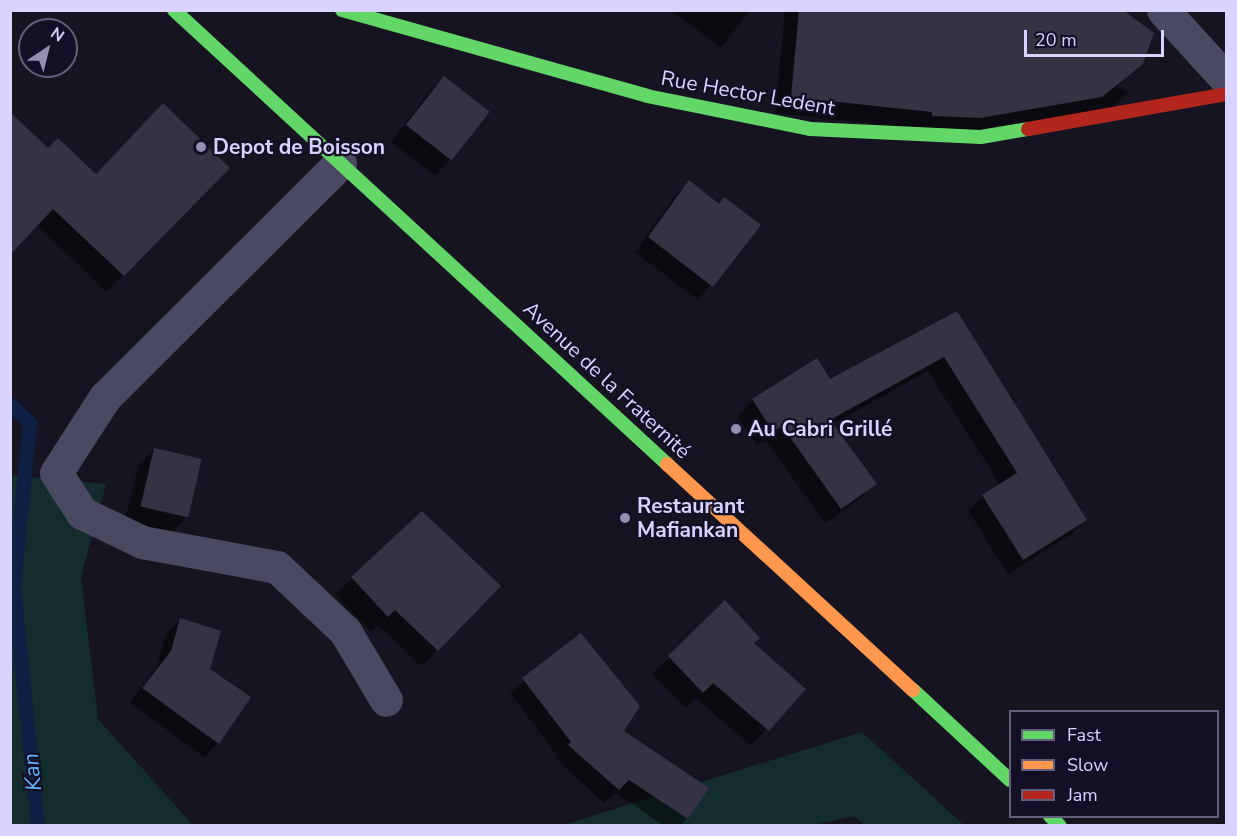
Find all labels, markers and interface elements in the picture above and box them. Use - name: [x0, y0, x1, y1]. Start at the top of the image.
- north arrow: [18, 18, 78, 78]
- scale bar: [1027, 18, 1166, 56]
- text: N: [46, 22, 68, 47]
- text: 20 m: [1035, 28, 1077, 52]
- street label: Rue Hector Ledent: [659, 65, 837, 121]
- place label: Depot de Boisson: [213, 134, 385, 160]
- marker: Depot de Boisson: [194, 140, 208, 154]
- street label: Avenue de la Fraternité: [518, 296, 696, 464]
- place label: Au Cabri Grillé: [748, 416, 892, 442]
- marker: Au Cabri Grillé: [729, 422, 743, 436]
- place label: Restaurant Mafiankan: [637, 493, 744, 543]
- marker: Restaurant Mafiankan: [618, 511, 632, 525]
- legend: [1009, 710, 1219, 818]
- text: Fast: [1067, 723, 1101, 747]
- water label: Kan: [18, 752, 48, 792]
- text: Slow: [1067, 753, 1108, 777]
- text: Jam: [1067, 783, 1098, 807]

